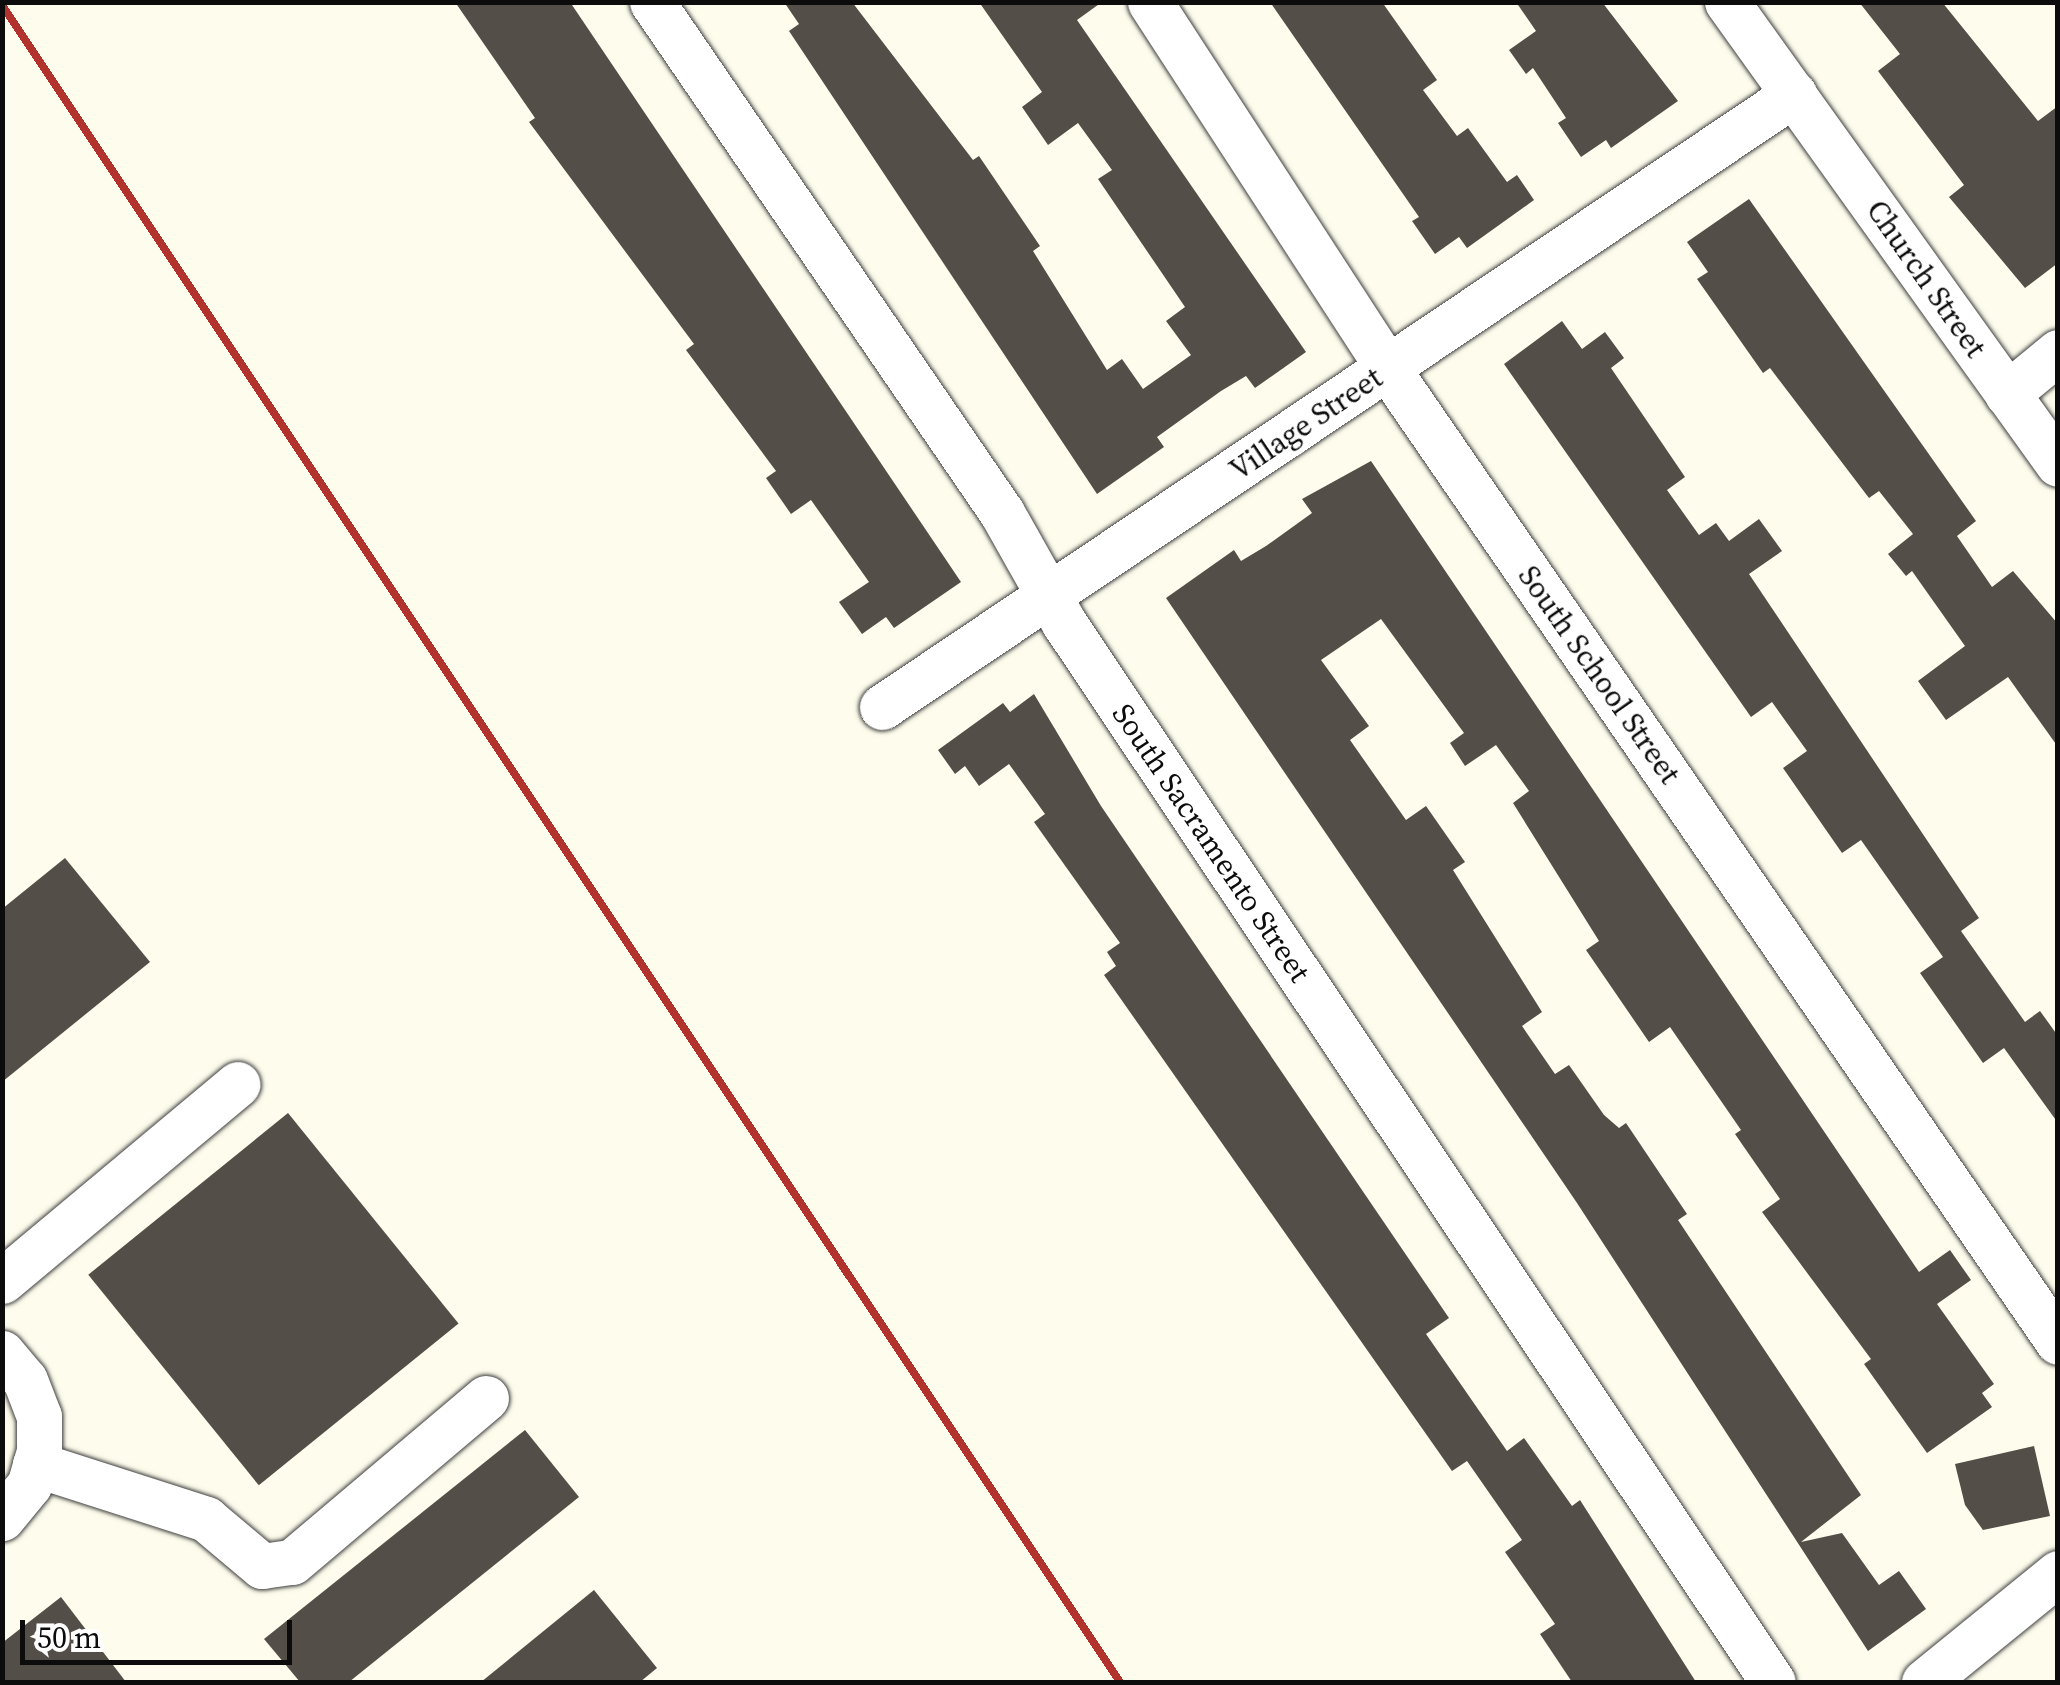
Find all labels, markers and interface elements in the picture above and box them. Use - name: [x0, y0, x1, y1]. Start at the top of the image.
- street label: Church Street: [1859, 193, 1993, 365]
- street label: Village Street: [1223, 360, 1389, 488]
- street label: South School Street: [1510, 559, 1688, 791]
- street label: South Sacramento Street: [1104, 697, 1318, 989]
- scale bar: [25, 1600, 298, 1662]
- text: 50 m: [37, 1617, 101, 1658]

